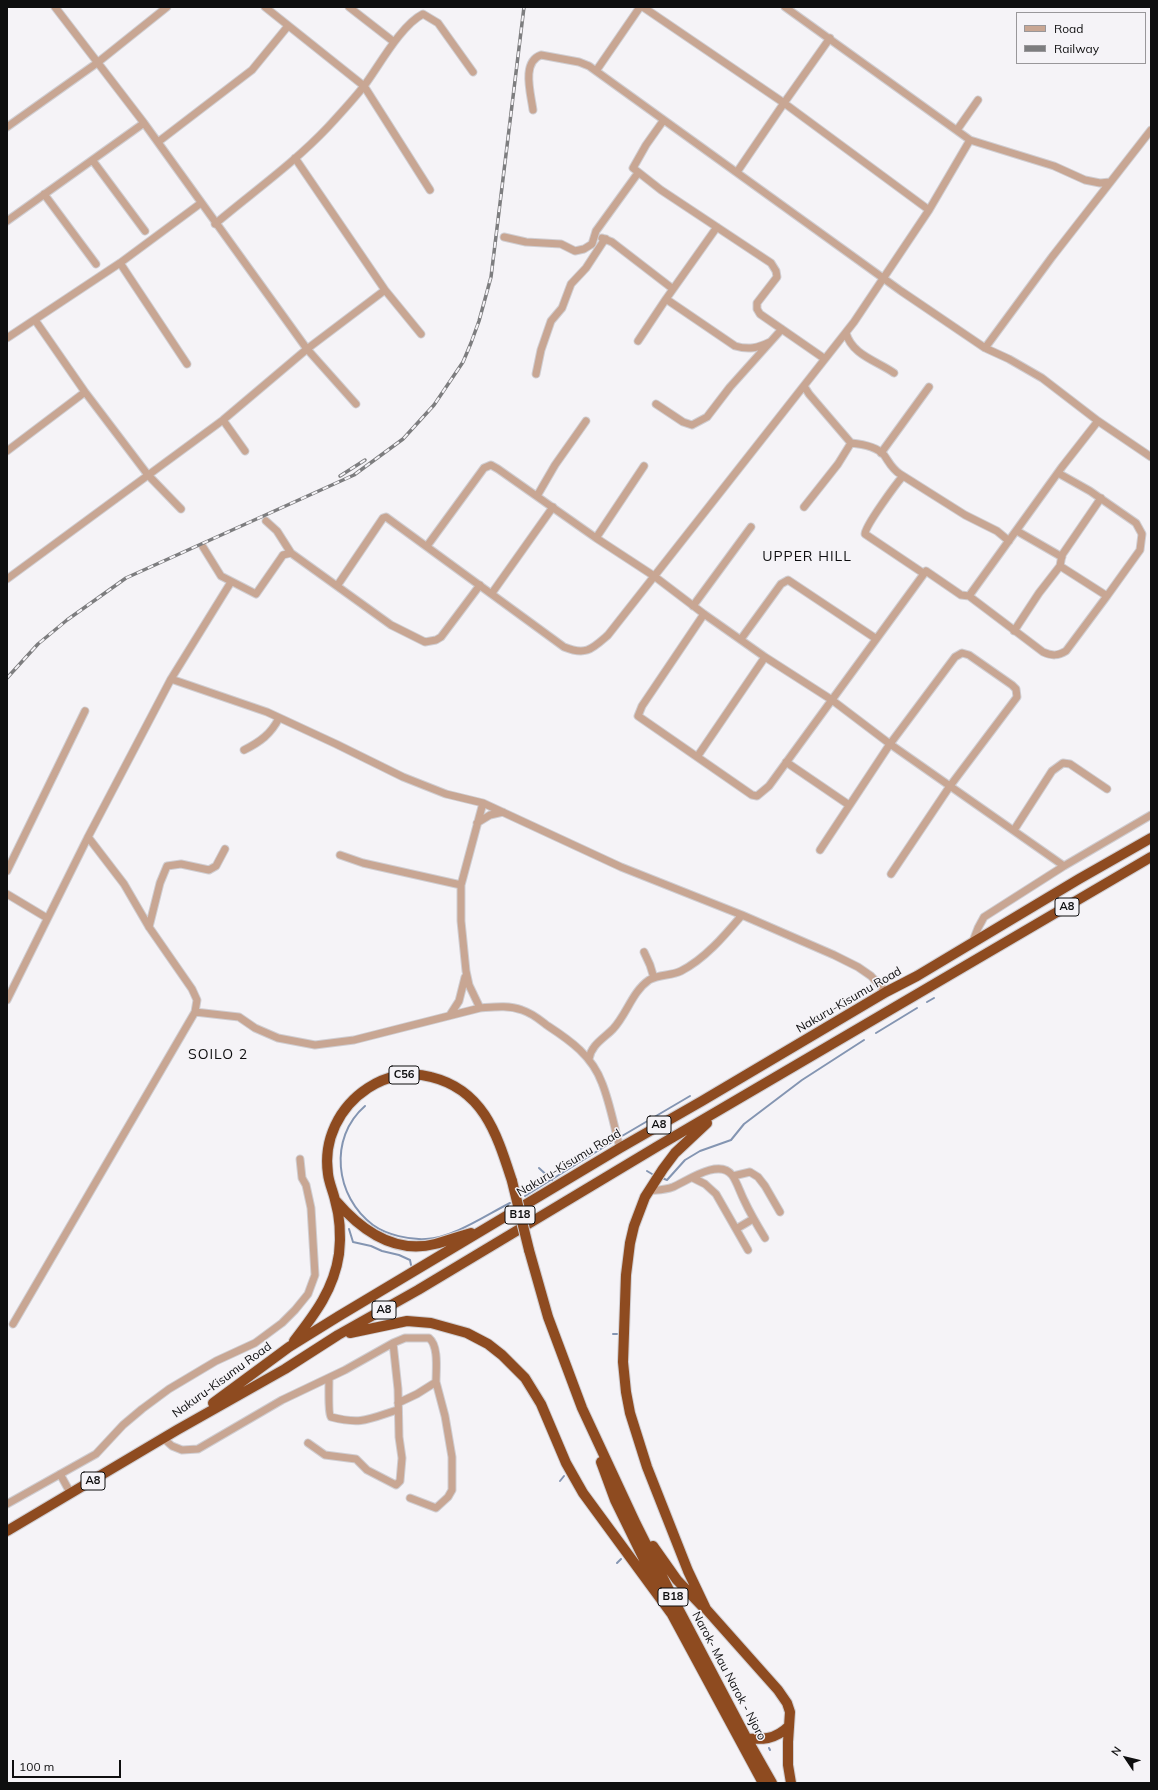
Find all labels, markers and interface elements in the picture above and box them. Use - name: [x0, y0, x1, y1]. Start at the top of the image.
- legend: [1016, 12, 1146, 64]
- text: Road: [1054, 21, 1083, 36]
- text: Railway: [1054, 41, 1099, 56]
- district label: UPPER HILL: [762, 549, 852, 565]
- road number: A8: [1055, 898, 1079, 916]
- street label: Nakuru-Kisumu Road: [794, 964, 904, 1036]
- district label: SOILO 2: [188, 1047, 248, 1063]
- road number: C56: [389, 1066, 419, 1084]
- road number: A8: [647, 1116, 671, 1134]
- street label: Nakuru-Kisumu Road: [514, 1126, 624, 1200]
- road number: B18: [505, 1206, 535, 1224]
- road number: A8: [372, 1301, 396, 1319]
- street label: Nakuru-Kisumu Road: [170, 1339, 274, 1421]
- road number: A8: [81, 1472, 105, 1490]
- road number: B18: [658, 1588, 688, 1606]
- street label: Narok- Mau Narok - Njoro: [689, 1609, 769, 1743]
- north arrow: [1106, 1738, 1146, 1778]
- text: N: [1108, 1744, 1124, 1759]
- scale bar: [14, 1752, 123, 1778]
- text: 100 m: [19, 1759, 54, 1774]

